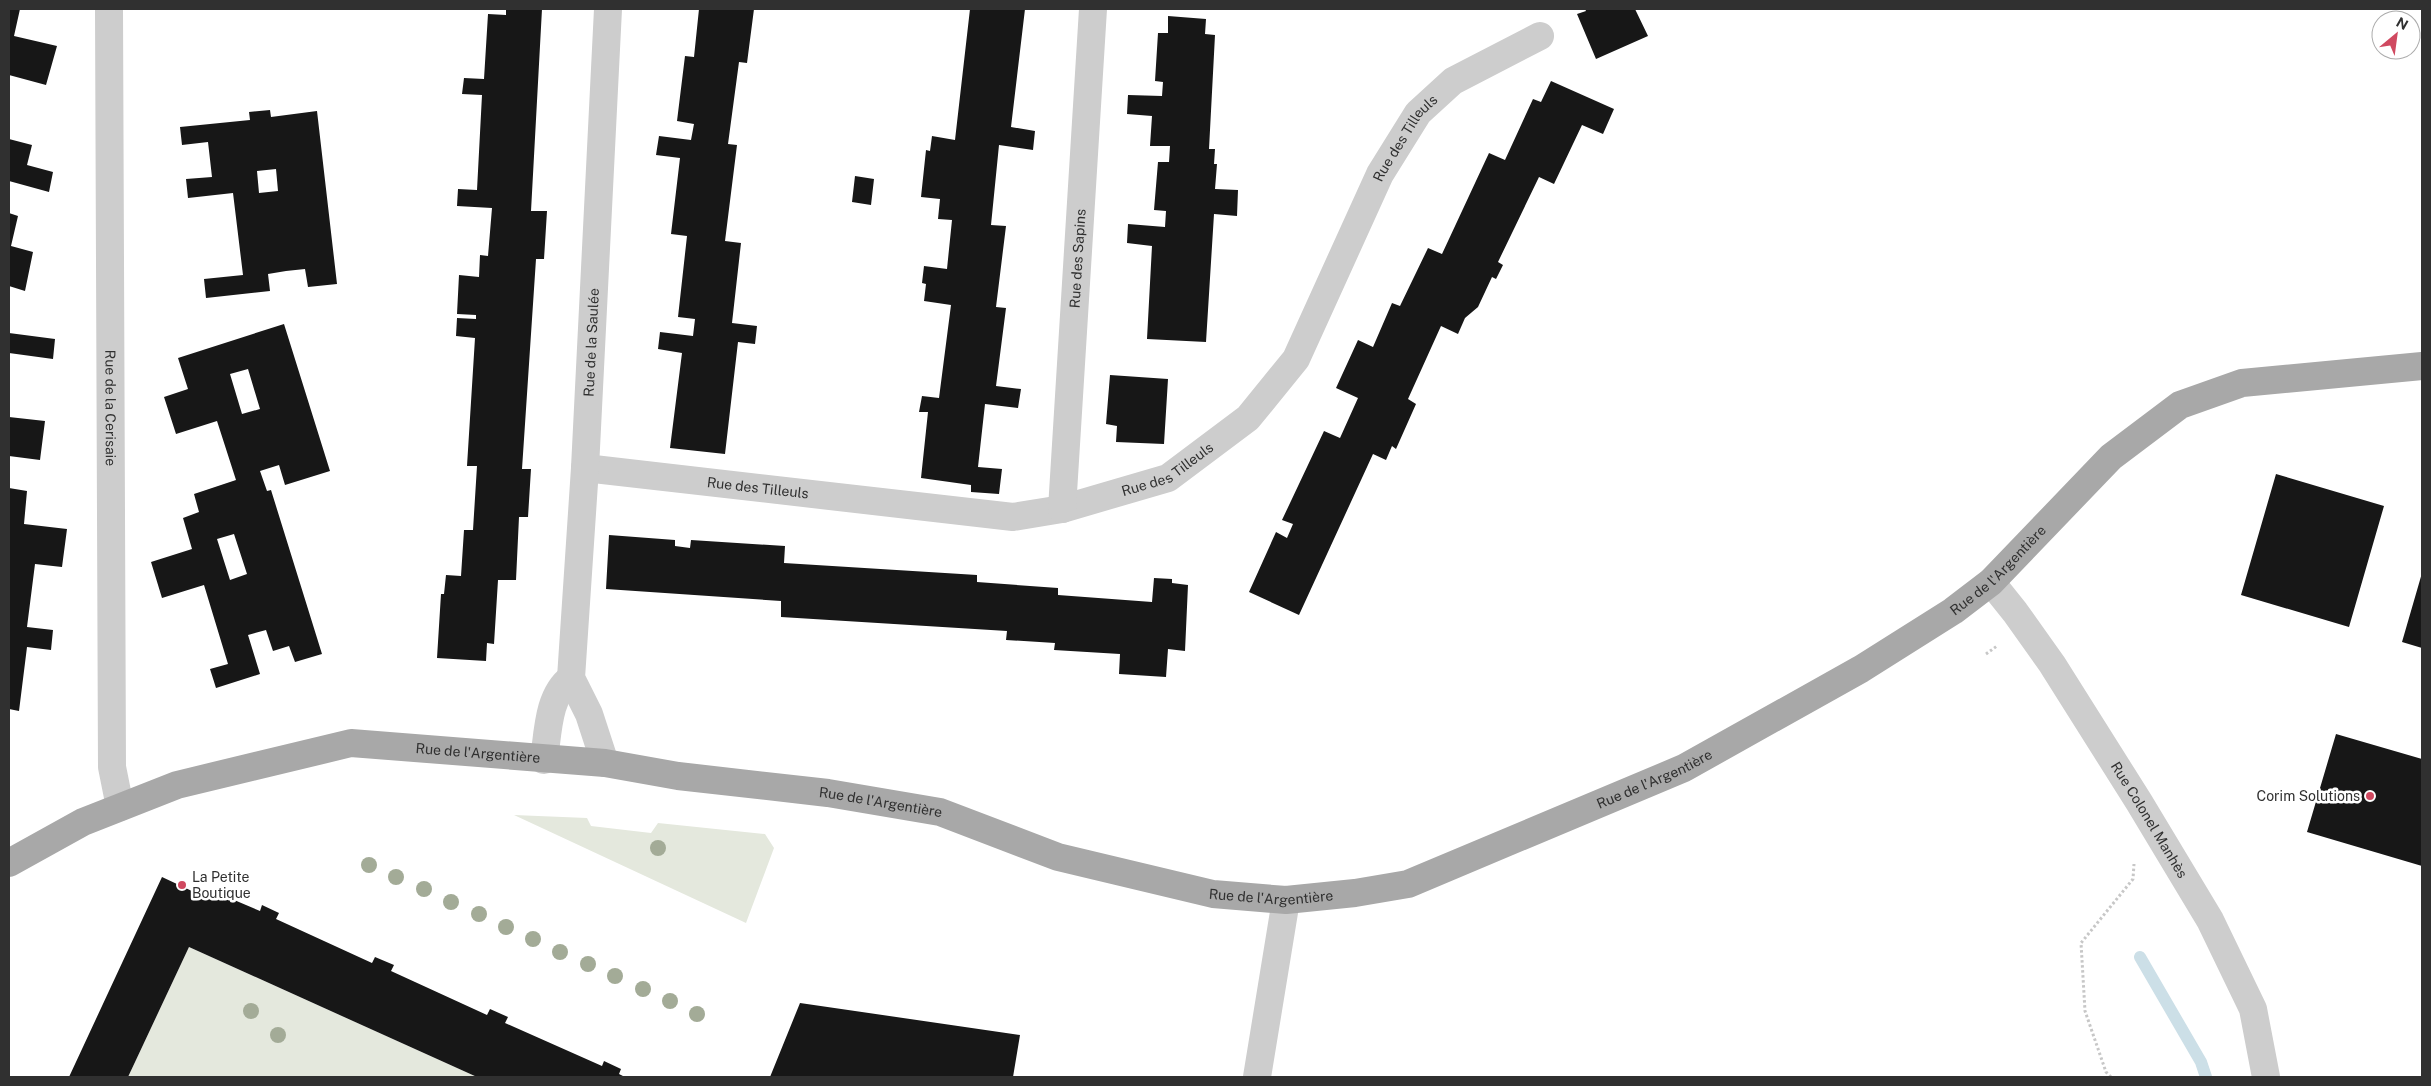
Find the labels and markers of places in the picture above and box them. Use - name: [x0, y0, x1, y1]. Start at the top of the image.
- place label: Corim Solutions: [2257, 788, 2360, 804]
- marker: Corim Solutions: [2364, 790, 2376, 802]
- place label: La Petite Boutique: [192, 869, 251, 901]
- marker: La Petite Boutique: [176, 879, 188, 891]

